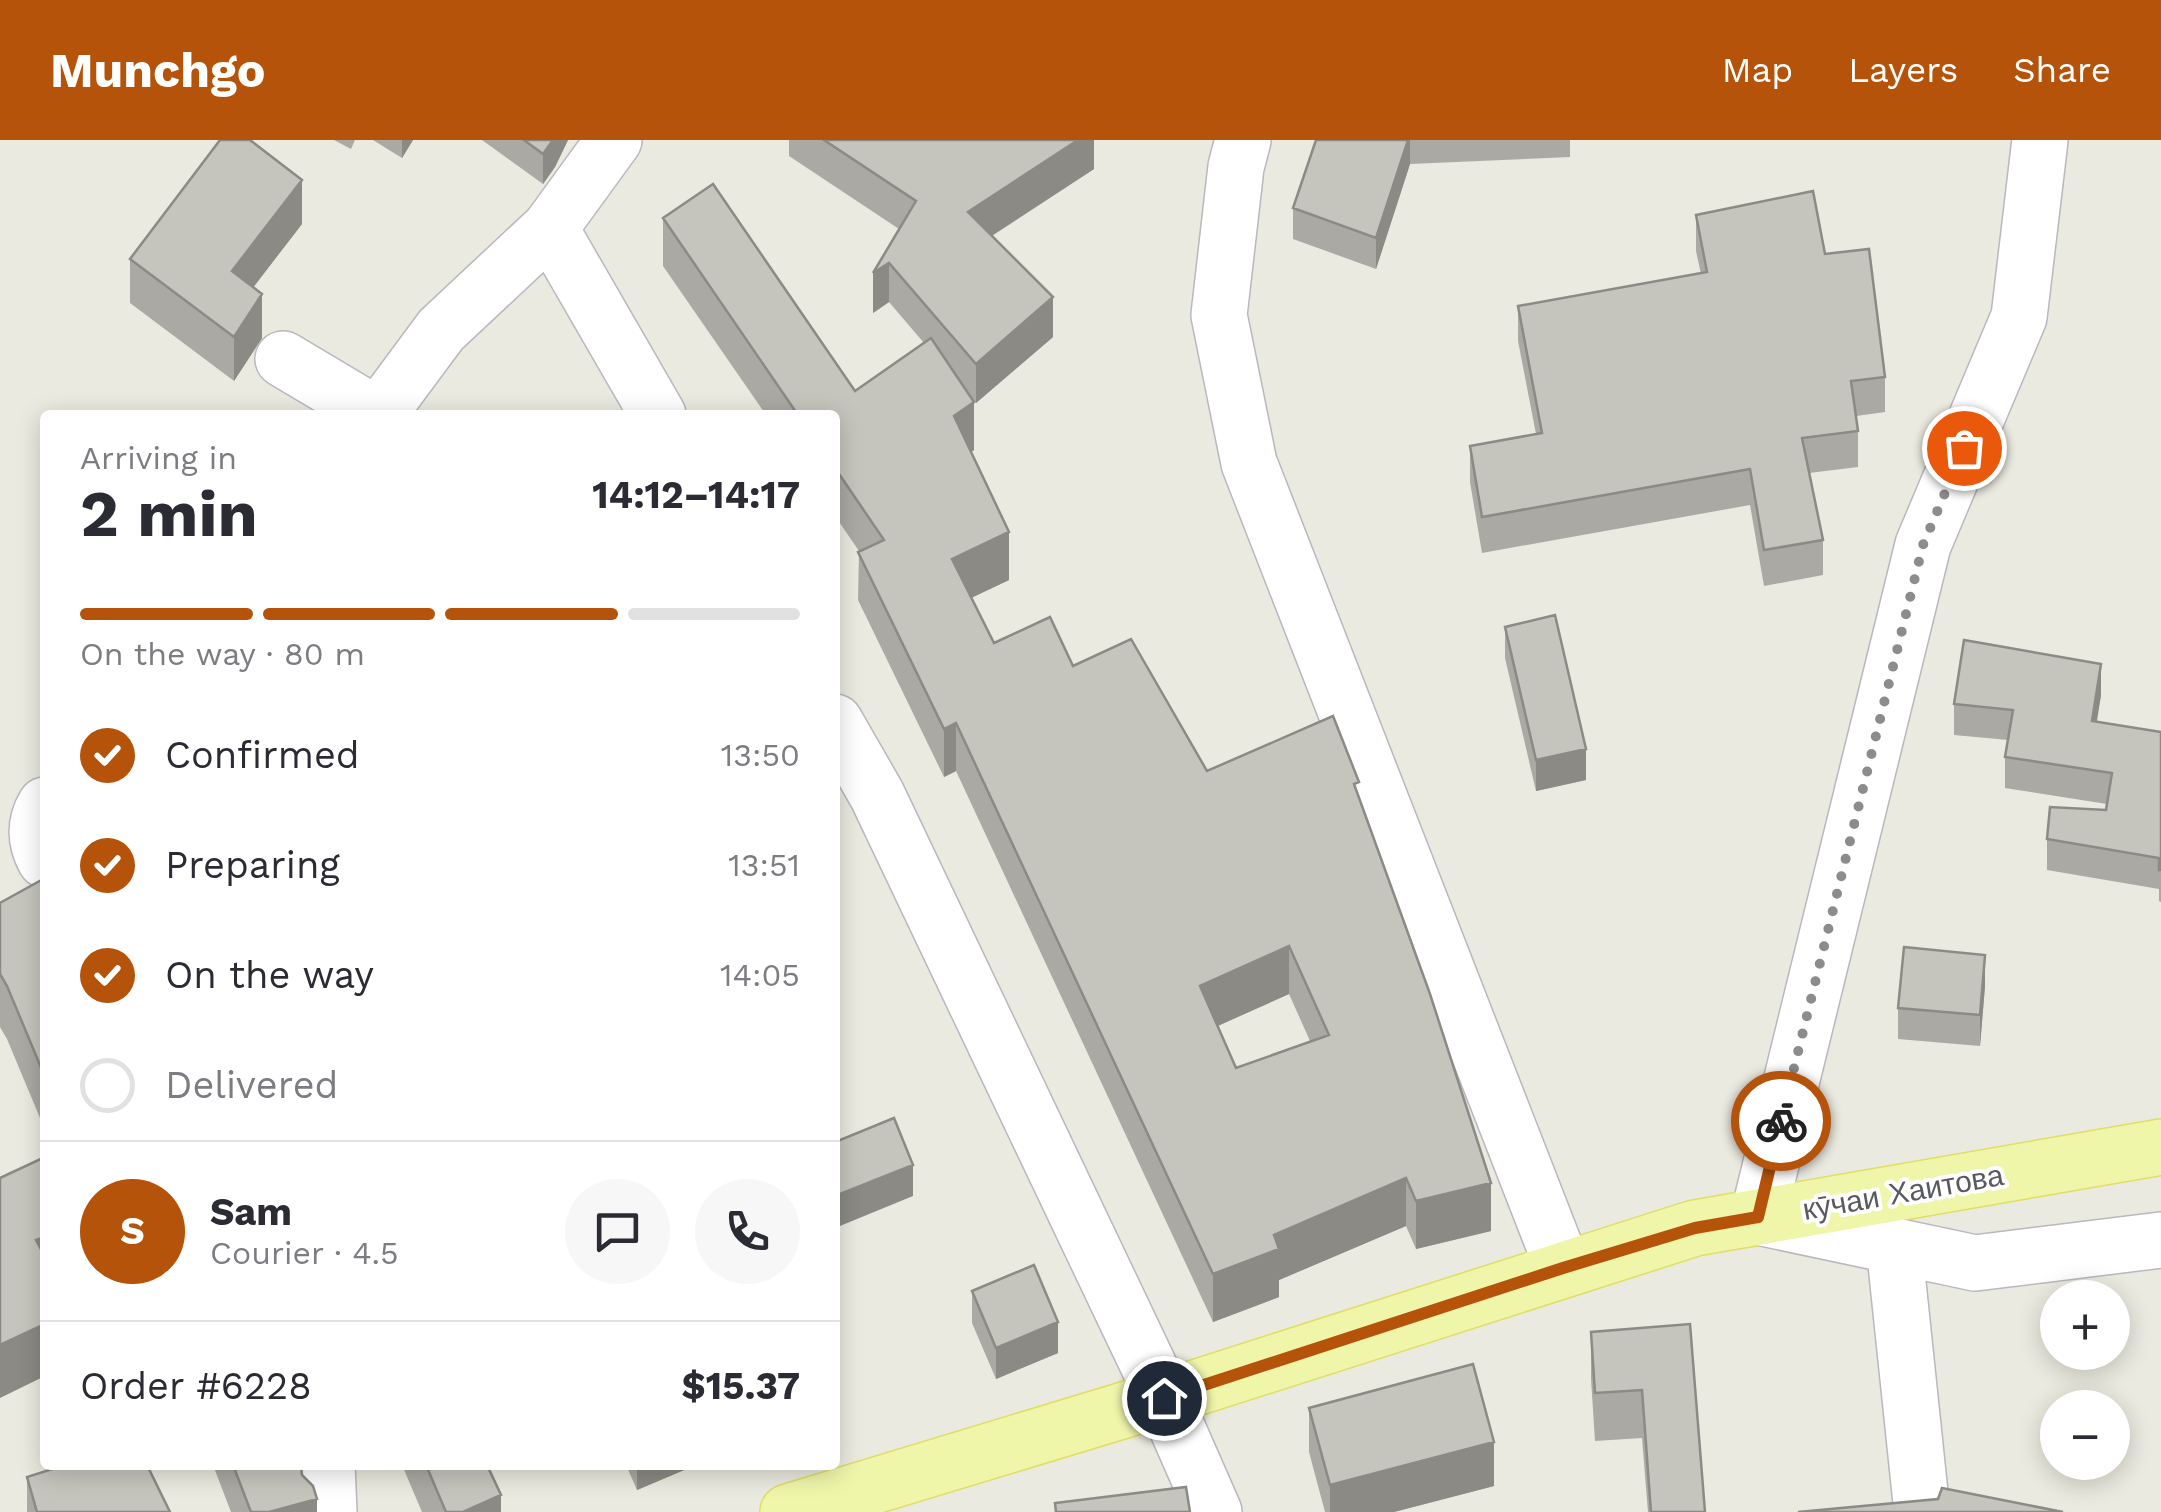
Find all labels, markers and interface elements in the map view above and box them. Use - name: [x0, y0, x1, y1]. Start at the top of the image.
- text: Munchgo: [50, 42, 266, 99]
- text: Map: [1722, 49, 1793, 91]
- text: Layers: [1848, 49, 1958, 91]
- text: Share: [2013, 49, 2111, 91]
- pin: [1922, 406, 2007, 491]
- icon: bag: [1937, 421, 1992, 476]
- text: Arriving in: [80, 439, 237, 477]
- text: 14:12–14:17: [592, 473, 800, 517]
- text: 2 min: [80, 476, 258, 552]
- text: On the way · 80 m: [80, 635, 365, 673]
- icon: check: [80, 728, 135, 783]
- text: Confirmed: [165, 733, 360, 777]
- text: 13:50: [721, 736, 800, 774]
- icon: check: [80, 838, 135, 893]
- text: Preparing: [165, 843, 340, 887]
- text: 13:51: [728, 846, 800, 884]
- icon: check: [80, 948, 135, 1003]
- text: On the way: [165, 953, 374, 997]
- text: 14:05: [720, 956, 800, 994]
- text: Delivered: [165, 1063, 338, 1107]
- courier: [1731, 1071, 1831, 1171]
- icon: bike: [1754, 1094, 1809, 1149]
- street label: кӯчаи Хаитова: [1800, 1157, 2006, 1227]
- button: chat: [565, 1179, 670, 1284]
- button: phone: [695, 1179, 800, 1284]
- text: Sam: [210, 1190, 292, 1234]
- text: S: [120, 1209, 145, 1253]
- text: Courier · 4.5: [210, 1234, 399, 1272]
- map controls: [2040, 1280, 2130, 1480]
- button: +: [2040, 1280, 2130, 1370]
- pin: [1122, 1356, 1207, 1441]
- text: Order #6228: [80, 1364, 312, 1408]
- text: $15.37: [682, 1364, 800, 1408]
- icon: home: [1137, 1371, 1192, 1426]
- button: −: [2040, 1390, 2130, 1480]

